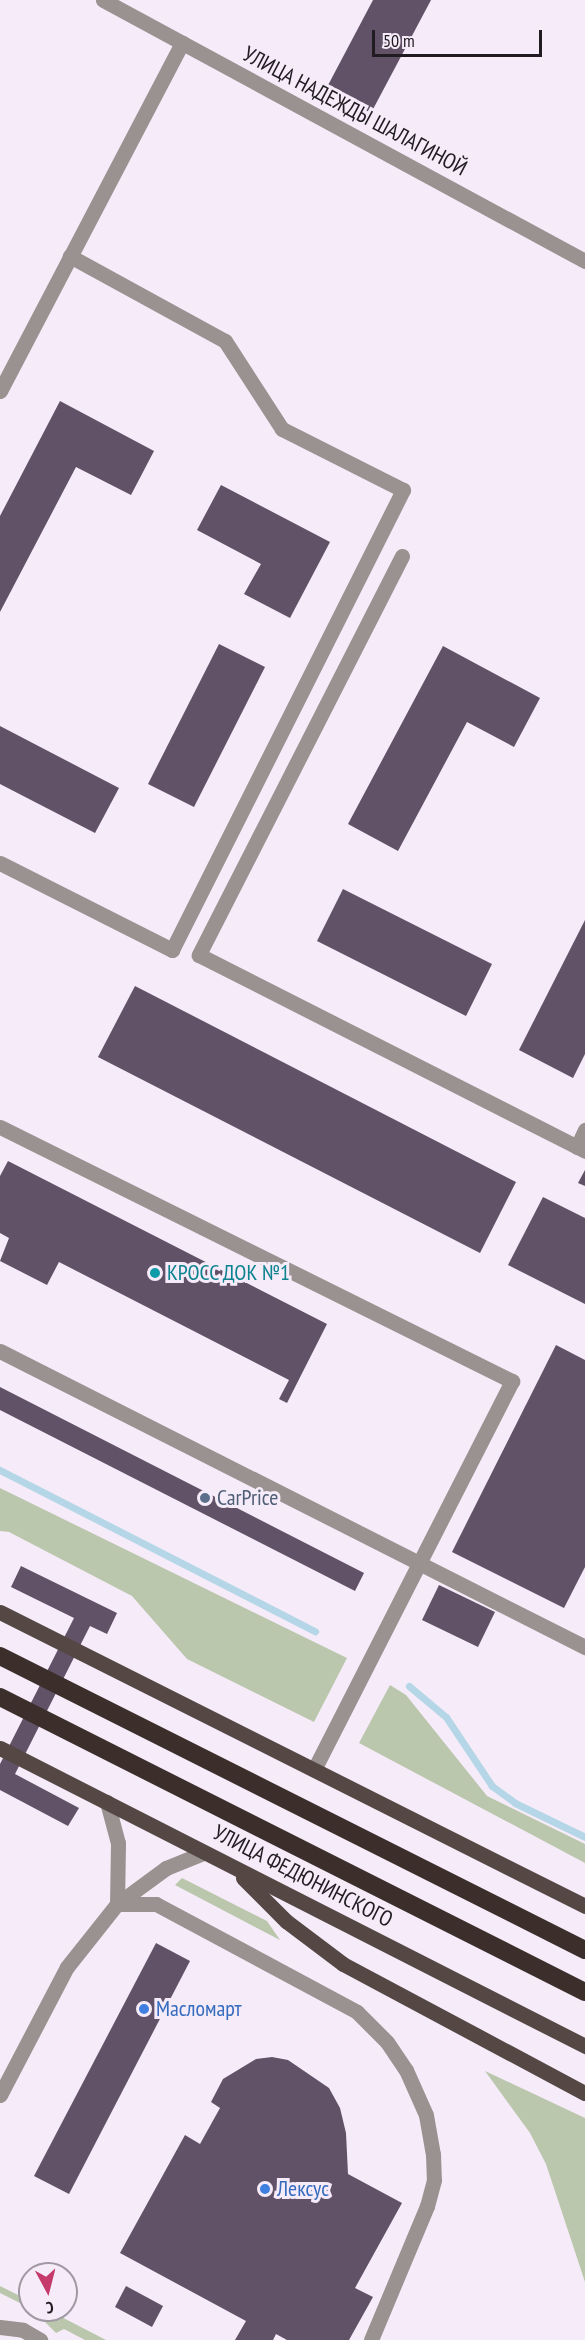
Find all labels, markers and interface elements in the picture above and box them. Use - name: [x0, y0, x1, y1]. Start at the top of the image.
- scale bar: [375, 18, 544, 56]
- text: 50 m: [383, 29, 415, 52]
- street label: УЛИЦА НАДЕЖДЫ ШАЛАГИНОЙ: [238, 41, 472, 181]
- place label: КРОСС ДОК №1: [167, 1260, 291, 1286]
- marker: КРОСС ДОК №1: [148, 1266, 162, 1280]
- place label: CarPrice: [217, 1485, 278, 1511]
- marker: CarPrice: [198, 1491, 212, 1505]
- street label: УЛИЦА ФЕДЮНИНСКОГО: [208, 1819, 398, 1933]
- place label: Масломарт: [156, 1996, 242, 2022]
- marker: Масломарт: [137, 2002, 151, 2016]
- place label: Лексус: [277, 2176, 329, 2202]
- marker: Лексус: [258, 2182, 272, 2196]
- north arrow: [18, 2262, 78, 2322]
- text: С: [45, 2298, 55, 2318]

